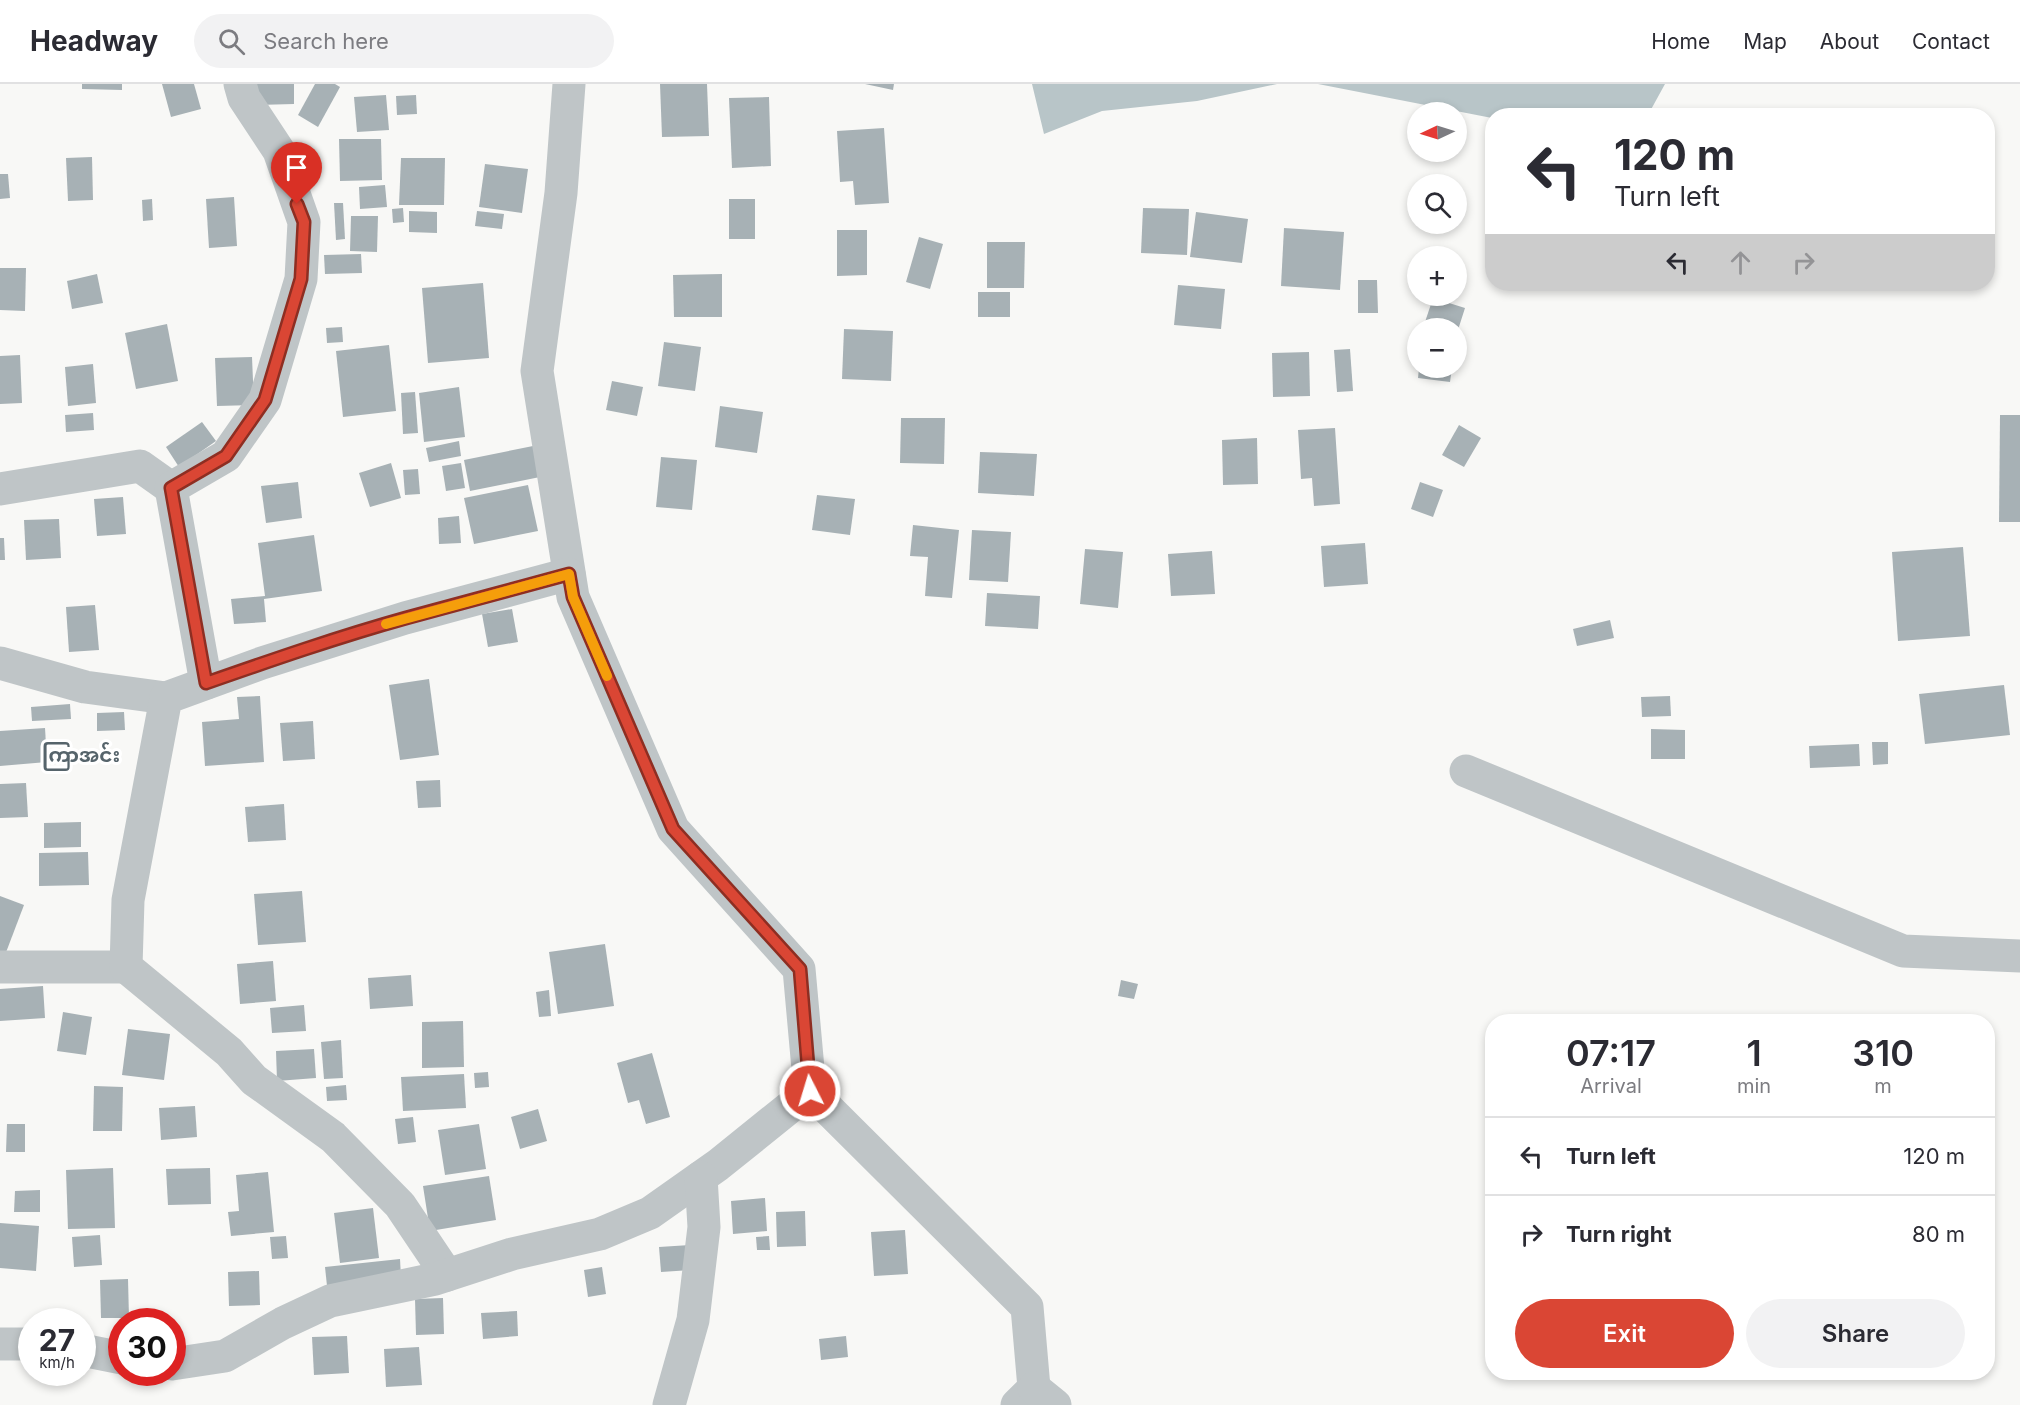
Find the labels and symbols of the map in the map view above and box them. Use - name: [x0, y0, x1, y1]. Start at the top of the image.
- north arrow: [1407, 102, 1467, 162]
- pin: [271, 142, 322, 204]
- district label: ကြာအင်း: [42, 742, 120, 771]
- position arrow: [778, 1059, 842, 1123]
- speed limit sign: 30: [108, 1308, 186, 1386]

